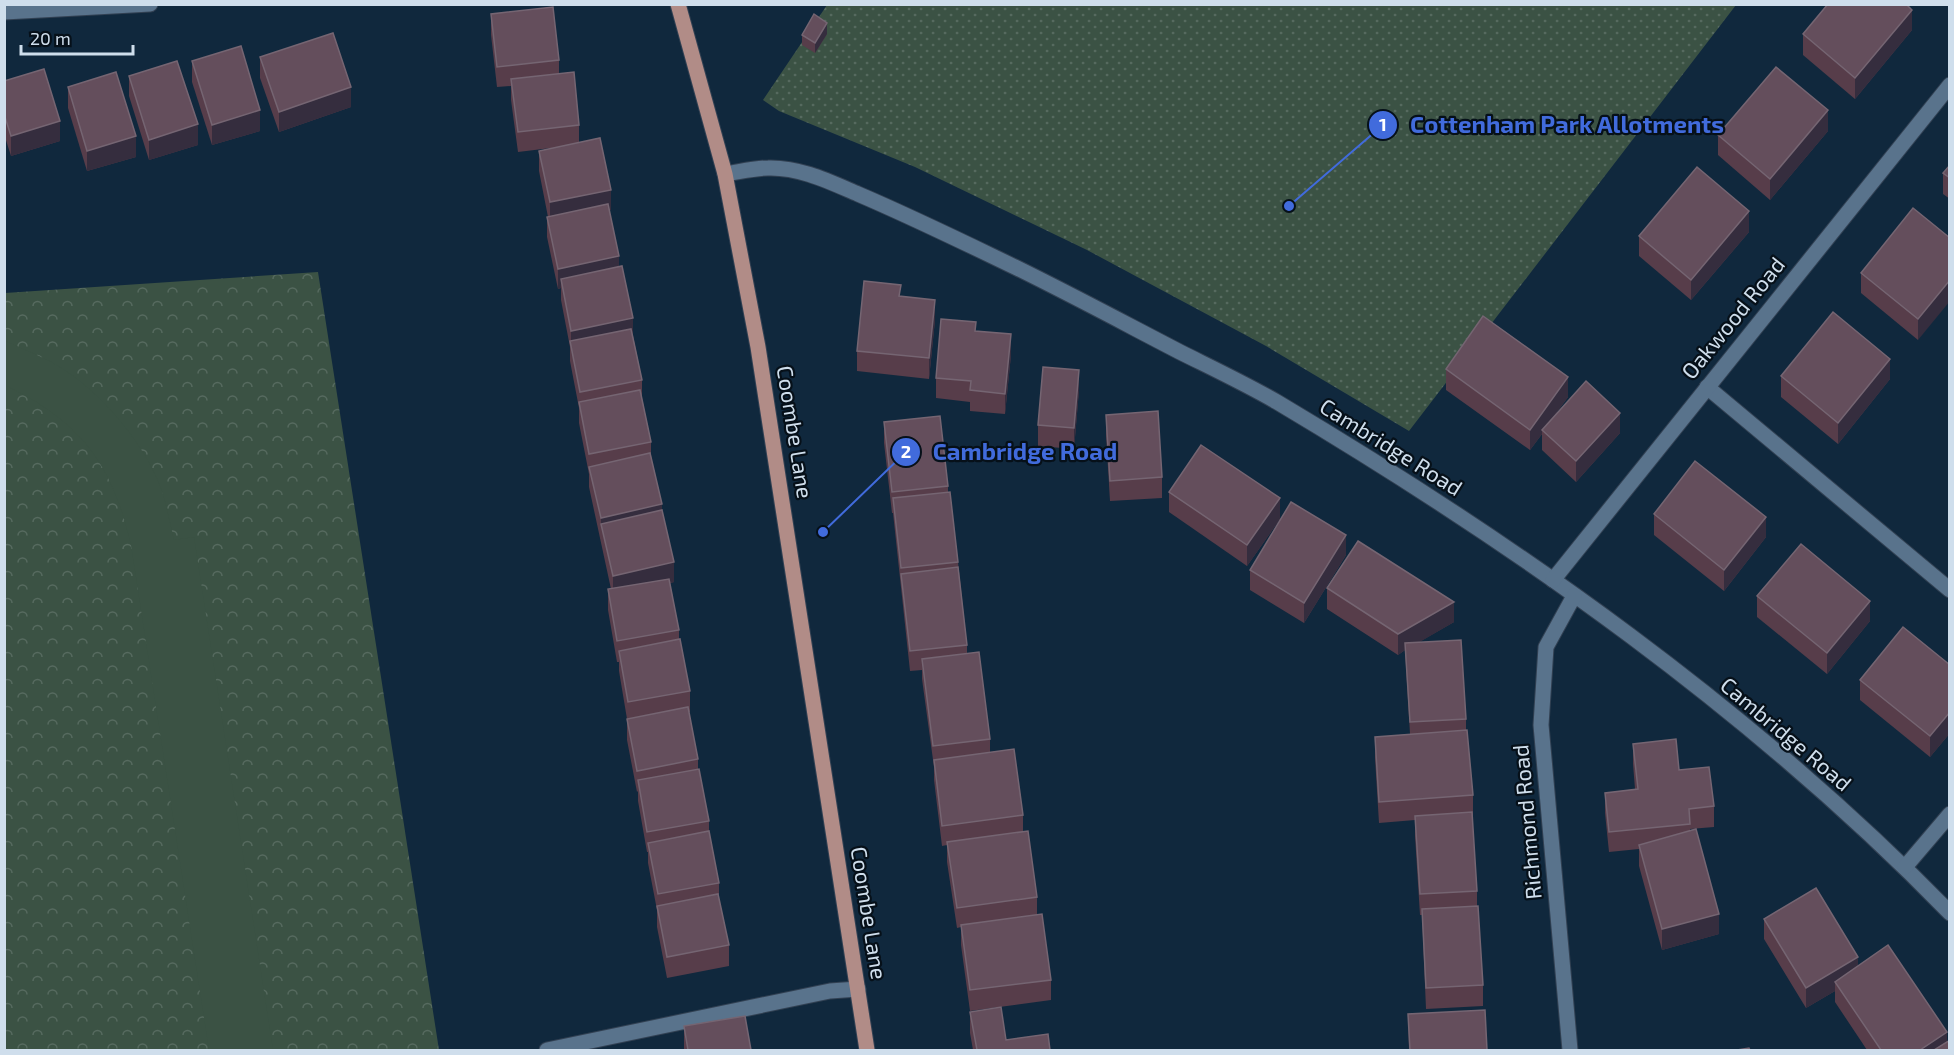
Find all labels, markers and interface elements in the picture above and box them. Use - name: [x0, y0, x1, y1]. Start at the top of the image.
- scale bar: [21, 18, 134, 56]
- text: 20 m: [30, 27, 71, 49]
- callout: Cottenham Park Allotments: [1368, 104, 1736, 146]
- text: Cottenham Park Allotments: [1410, 109, 1724, 138]
- text: 1: [1379, 113, 1387, 135]
- street label: Oakwood Road: [1675, 251, 1789, 384]
- street label: Coombe Lane: [773, 364, 819, 500]
- street label: Cambridge Road: [1316, 392, 1467, 500]
- callout: Cambridge Road: [891, 431, 1129, 473]
- text: Cambridge Road: [933, 436, 1117, 465]
- text: 2: [901, 440, 911, 462]
- street label: Cambridge Road: [1716, 671, 1857, 796]
- street label: Richmond Road: [1506, 744, 1546, 901]
- street label: Coombe Lane: [847, 845, 893, 981]

